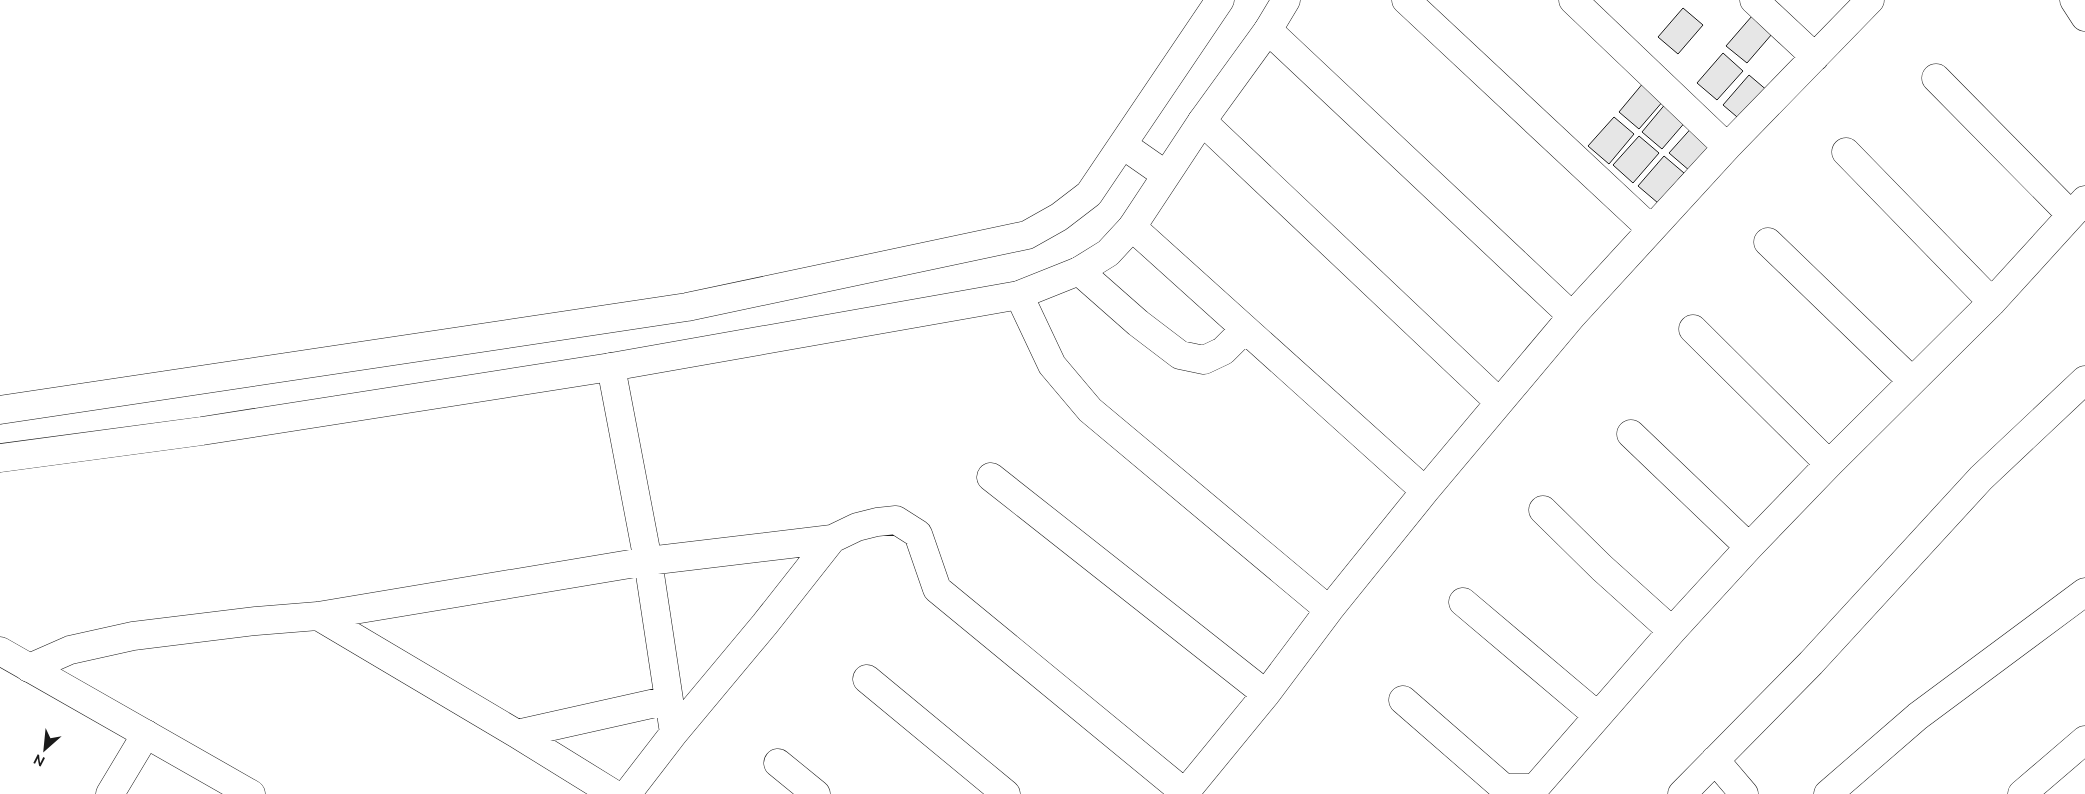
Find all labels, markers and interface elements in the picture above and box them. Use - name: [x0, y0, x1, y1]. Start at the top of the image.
- north arrow: [20, 724, 70, 774]
- text: N: [31, 751, 47, 770]

